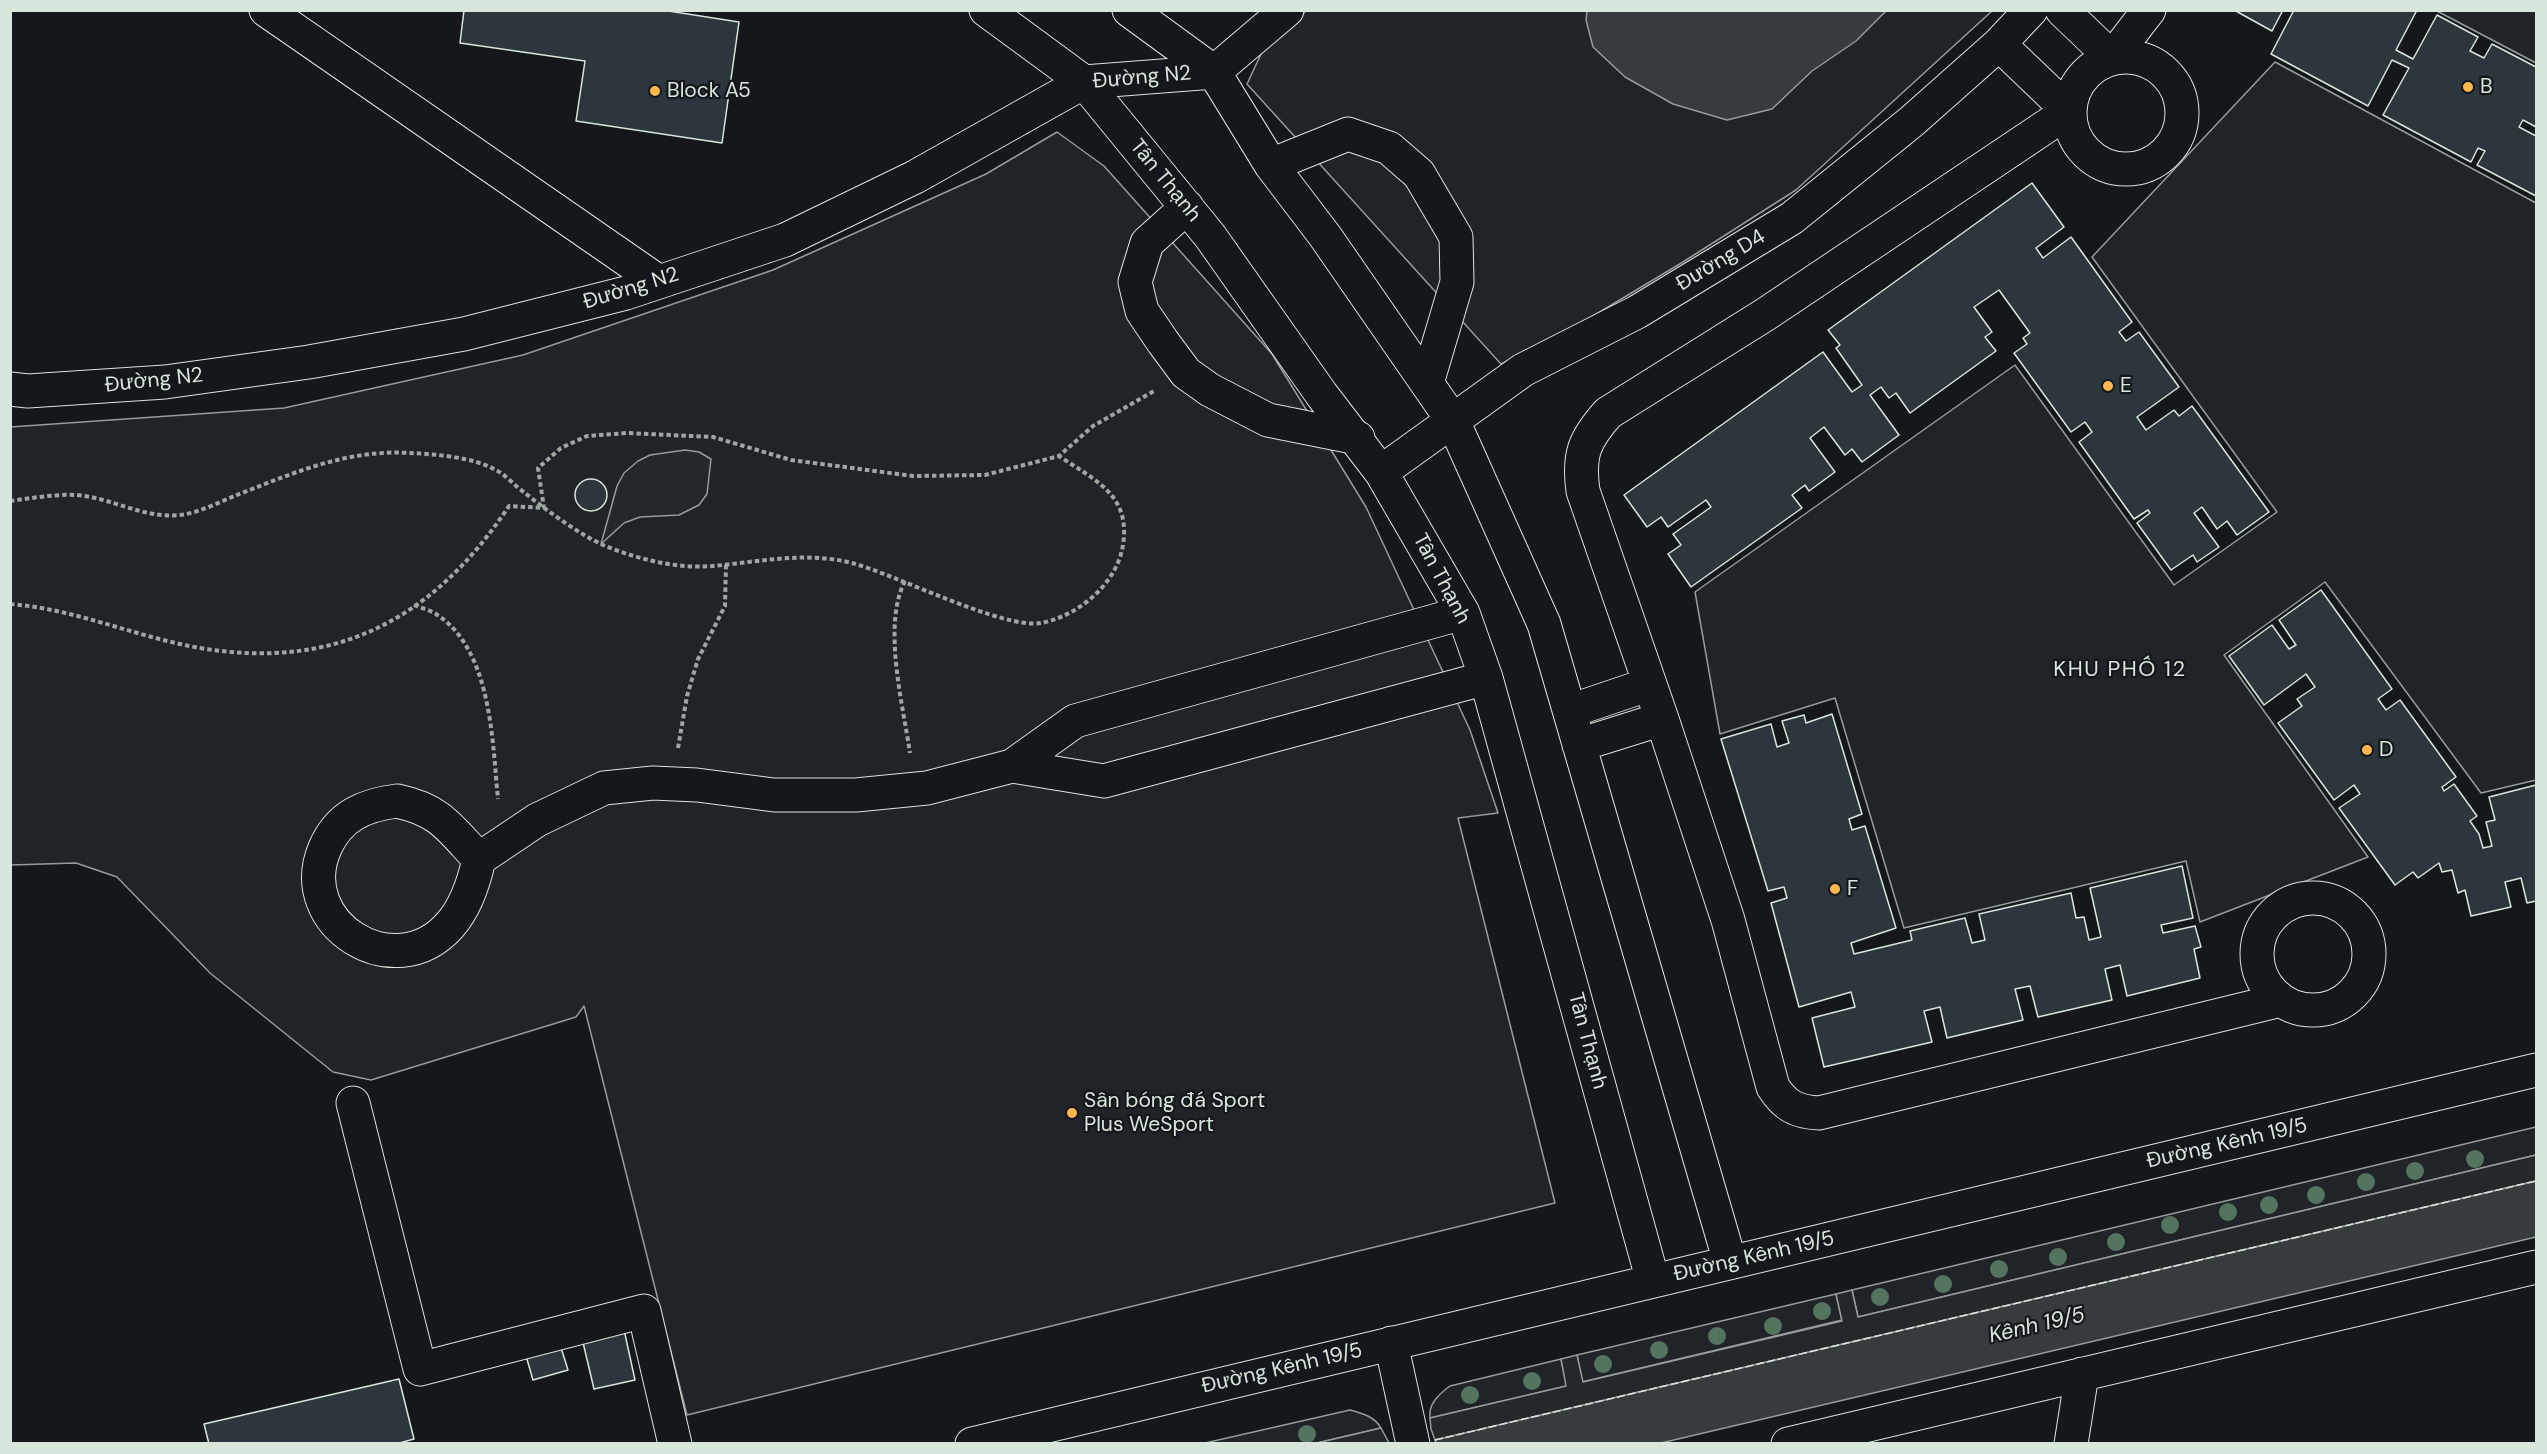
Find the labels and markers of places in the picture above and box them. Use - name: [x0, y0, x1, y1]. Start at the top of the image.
- place label: B: [2480, 74, 2493, 100]
- place label: Block A5: [667, 78, 751, 104]
- marker: B: [2461, 80, 2475, 94]
- marker: Block A5: [648, 84, 662, 98]
- place label: E: [2120, 373, 2132, 399]
- marker: E: [2101, 379, 2115, 393]
- place label: D: [2379, 737, 2393, 763]
- marker: D: [2360, 743, 2374, 757]
- place label: F: [1847, 876, 1858, 902]
- marker: F: [1828, 882, 1842, 896]
- place label: Sân bóng đá Sport Plus WeSport: [1084, 1088, 1265, 1138]
- marker: Sân bóng đá Sport Plus WeSport: [1065, 1106, 1079, 1120]

